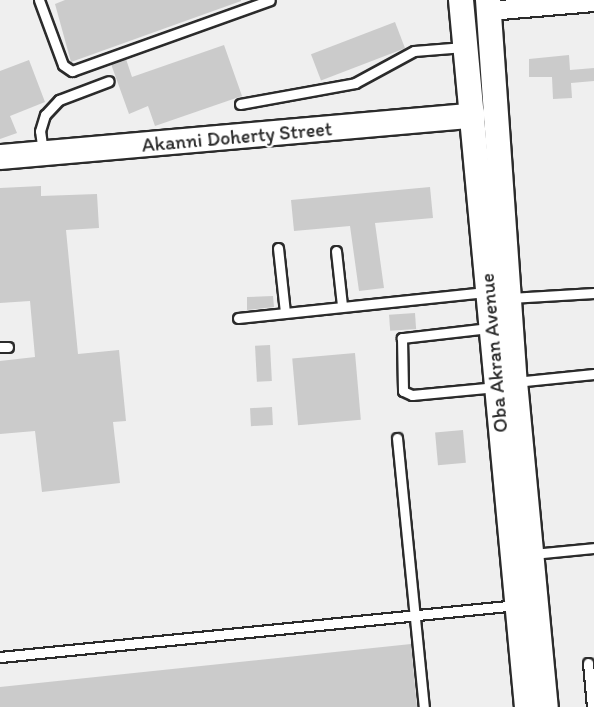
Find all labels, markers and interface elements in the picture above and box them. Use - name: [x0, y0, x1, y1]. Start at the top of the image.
- street label: Akanni Doherty Street: [141, 117, 333, 157]
- street label: Oba Akran Avenue: [475, 273, 513, 433]

